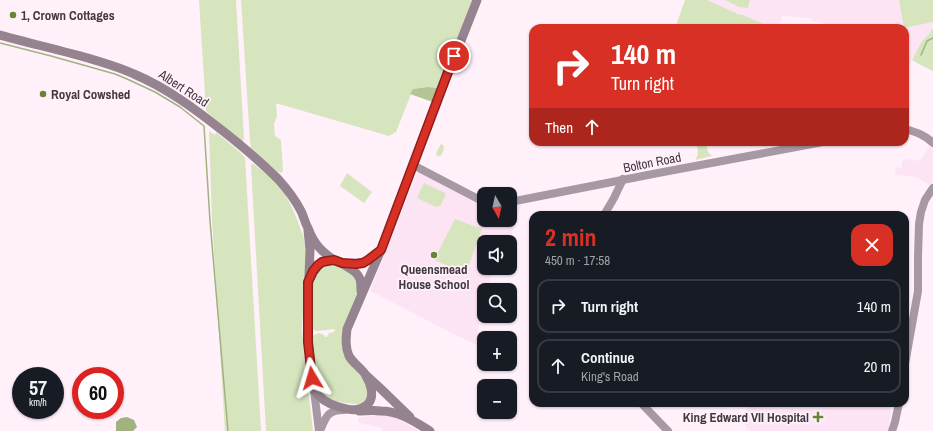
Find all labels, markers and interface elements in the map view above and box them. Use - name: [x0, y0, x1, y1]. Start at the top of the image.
- place label: 1, Crown Cottages: [21, 7, 115, 24]
- marker: 1, Crown Cottages: [8, 10, 18, 20]
- text: 140 m: [611, 35, 676, 73]
- pin: [437, 39, 471, 73]
- icon: right: [545, 40, 597, 92]
- icon: arrive: [443, 45, 465, 67]
- street label: Albert Road: [155, 65, 212, 111]
- text: Turn right: [611, 71, 674, 96]
- place label: Royal Cowshed: [51, 86, 130, 103]
- marker: Royal Cowshed: [38, 89, 48, 99]
- icon: ahead: [581, 116, 603, 138]
- text: Then: [545, 117, 573, 138]
- street label: Bolton Road: [622, 149, 683, 176]
- north arrow: [477, 187, 517, 227]
- map controls: [477, 187, 517, 419]
- text: 2 min: [545, 221, 596, 253]
- button: close: [851, 224, 893, 266]
- button: sound: [477, 235, 517, 275]
- marker: Queensmead House School: [429, 250, 439, 260]
- text: 450 m · 17:58: [545, 252, 610, 269]
- place label: Queensmead House School: [398, 261, 470, 293]
- button: search: [477, 283, 517, 323]
- icon: right: [547, 295, 569, 317]
- text: Turn right: [581, 296, 638, 317]
- text: 140 m: [857, 296, 891, 317]
- button: +: [477, 331, 517, 371]
- text: Continue: [581, 347, 634, 368]
- icon: ahead: [547, 355, 569, 377]
- text: 20 m: [864, 356, 891, 377]
- position arrow: [291, 357, 333, 399]
- speed limit sign: 60: [72, 367, 124, 419]
- text: King's Road: [581, 368, 639, 385]
- text: 57: [29, 374, 47, 401]
- button: −: [477, 379, 517, 419]
- text: km/h: [29, 396, 47, 409]
- place label: King Edward VII Hospital: [683, 409, 809, 426]
- marker: King Edward VII Hospital: [812, 411, 824, 423]

